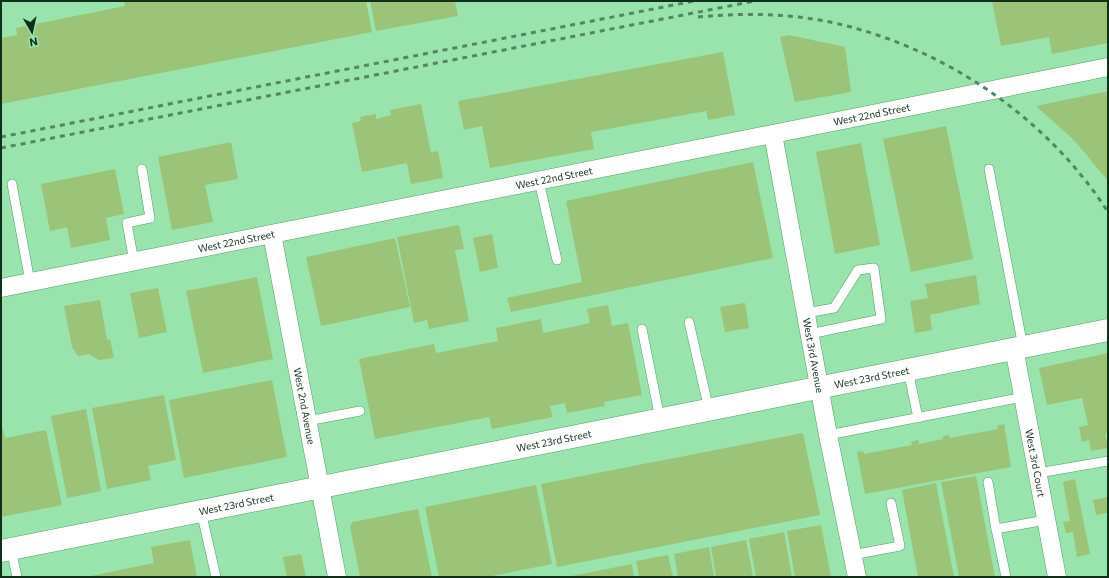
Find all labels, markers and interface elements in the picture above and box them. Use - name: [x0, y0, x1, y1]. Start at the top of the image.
- north arrow: [12, 12, 52, 52]
- text: N: [29, 35, 39, 49]
- street label: West 22nd Street: [832, 101, 911, 128]
- street label: West 22nd Street: [515, 164, 594, 191]
- street label: West 22nd Street: [197, 227, 276, 255]
- street label: West 3rd Avenue: [801, 317, 826, 394]
- street label: West 23rd Street: [833, 364, 910, 391]
- street label: West 2nd Avenue: [291, 367, 318, 445]
- street label: West 23rd Street: [515, 427, 593, 454]
- street label: West 3rd Court: [1023, 428, 1048, 498]
- street label: West 23rd Street: [198, 491, 275, 517]

